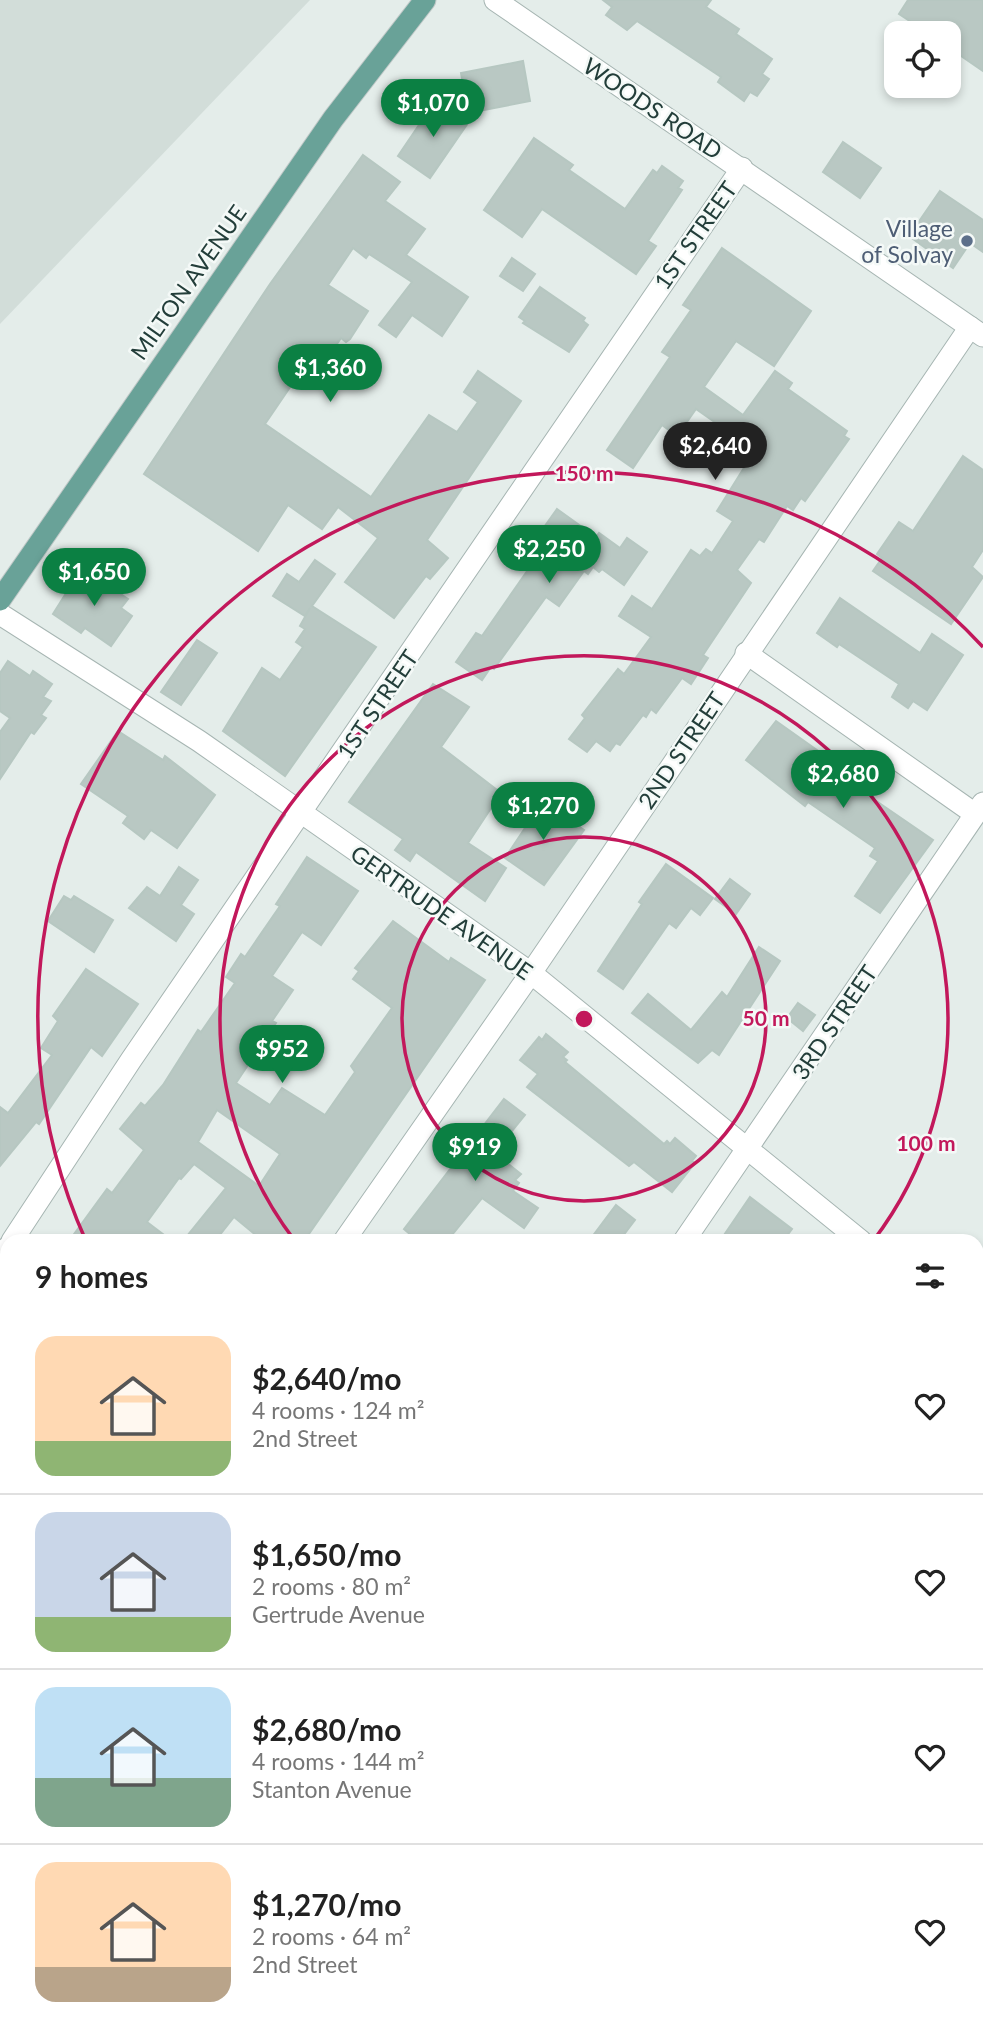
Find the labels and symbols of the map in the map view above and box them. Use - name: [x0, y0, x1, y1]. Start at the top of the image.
- street label: WOODS ROAD: [578, 51, 728, 165]
- pin: $1,070: [376, 80, 490, 139]
- street label: 1ST STREET: [648, 175, 743, 294]
- street label: MILTON AVENUE: [124, 199, 252, 365]
- place label: Village of Solvay: [861, 214, 953, 268]
- marker: Village of Solvay: [959, 233, 975, 249]
- pin: $1,360: [273, 344, 387, 404]
- pin: $2,640: [658, 422, 772, 482]
- text: 150 m: [554, 460, 614, 485]
- pin: $2,250: [492, 526, 606, 585]
- pin: $1,650: [37, 548, 151, 608]
- street label: 1ST STREET: [330, 644, 424, 764]
- street label: 2ND STREET: [632, 686, 731, 814]
- pin: $2,680: [786, 750, 900, 810]
- pin: $1,270: [486, 782, 600, 842]
- street label: GERTRUDE AVENUE: [346, 839, 538, 985]
- street label: 3RD STREET: [786, 959, 883, 1084]
- text: 50 m: [742, 1005, 790, 1030]
- centre of rings: [572, 1007, 596, 1031]
- pin: $952: [241, 1026, 323, 1085]
- pin: $919: [434, 1124, 516, 1183]
- text: 100 m: [896, 1130, 956, 1155]

